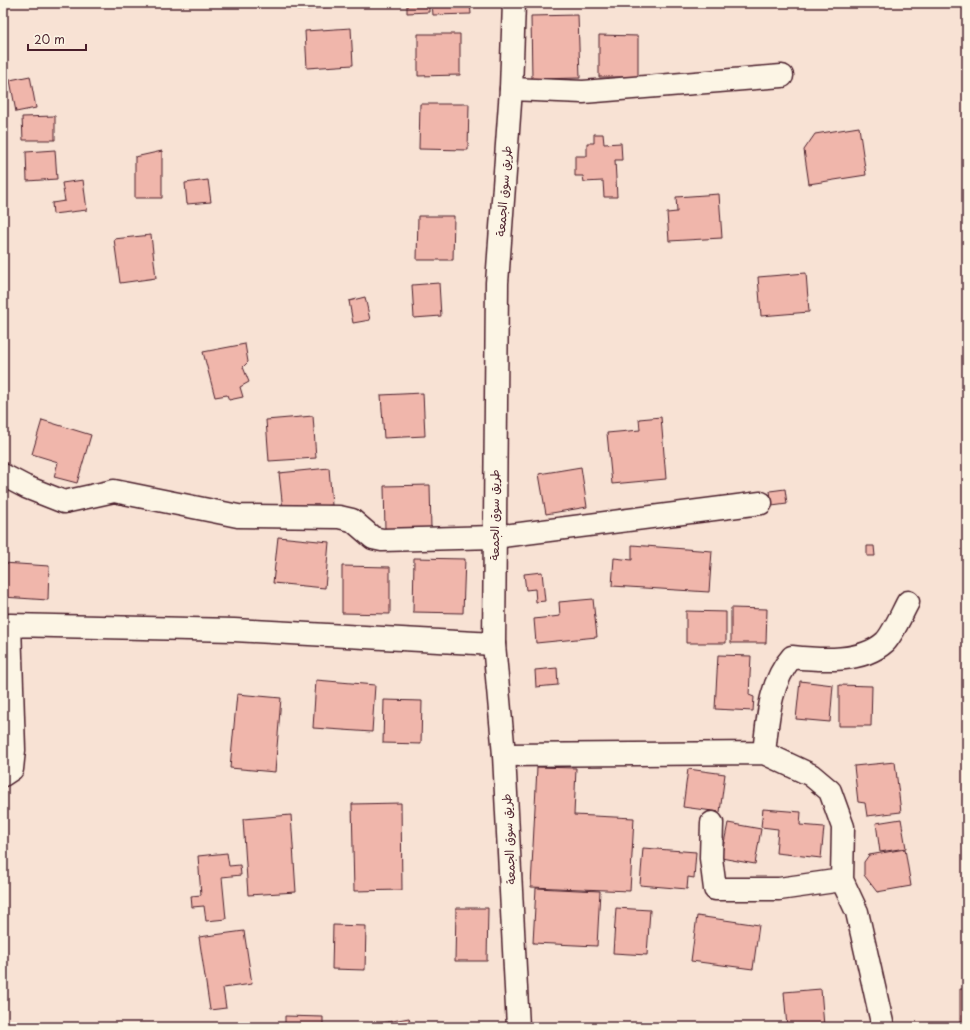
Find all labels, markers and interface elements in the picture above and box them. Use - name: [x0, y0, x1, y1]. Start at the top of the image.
- scale bar: [28, 26, 86, 52]
- text: 20 m: [34, 30, 65, 48]
- street label: طريق سوق الجمعة: [491, 145, 515, 237]
- street label: طريق سوق الجمعة: [485, 469, 503, 561]
- street label: طريق سوق الجمعة: [497, 793, 519, 885]

